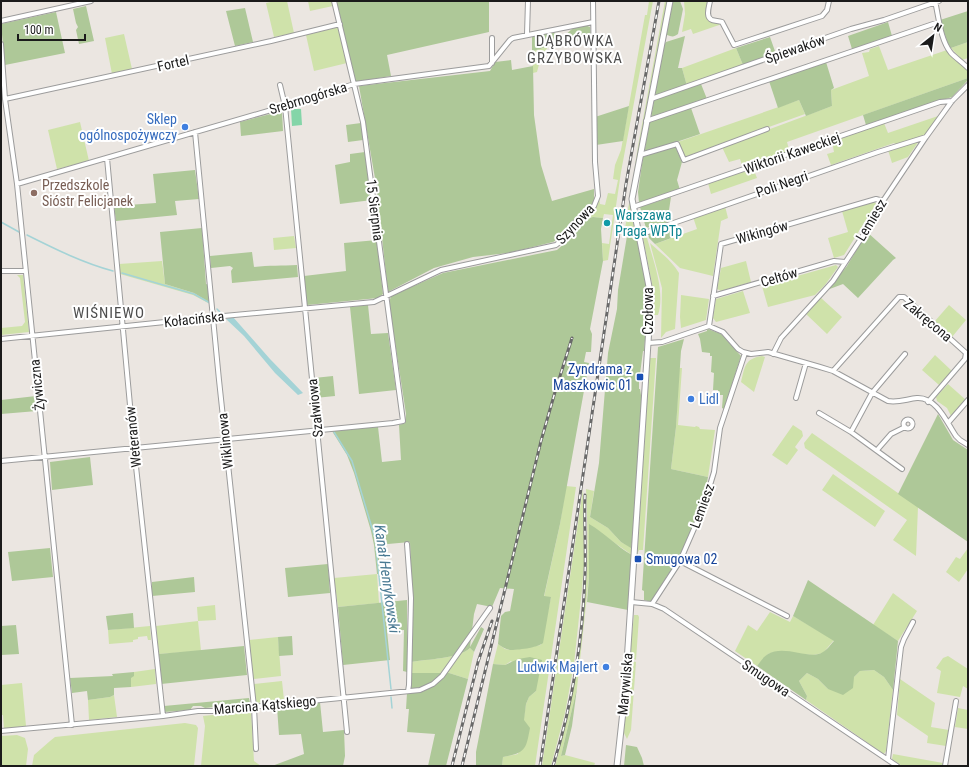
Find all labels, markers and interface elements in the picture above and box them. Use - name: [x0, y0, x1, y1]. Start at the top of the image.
- scale bar: [18, 16, 85, 42]
- north arrow: [913, 16, 953, 56]
- text: N: [932, 20, 944, 35]
- text: 100 m: [24, 23, 54, 37]
- street label: Śpiewaków: [763, 30, 827, 67]
- district label: DĄBRÓWKA GRZYBOWSKA: [527, 32, 623, 67]
- street label: Fortel: [156, 52, 190, 74]
- street label: Srebrnogórska: [267, 79, 349, 117]
- place label: Sklep ogólnospożywczy: [79, 111, 177, 143]
- marker: Sklep ogólnospożywczy: [180, 122, 190, 132]
- street label: Wiktorii Kaweckiej: [742, 129, 842, 177]
- street label: Poli Negri: [754, 168, 810, 200]
- place label: Przedszkole Sióstr Felicjanek: [42, 177, 134, 209]
- street label: 15 Sierpnia: [363, 178, 387, 242]
- marker: Przedszkole Sióstr Felicjanek: [29, 188, 39, 198]
- street label: Lemiesz: [852, 196, 890, 244]
- street label: Szynowa: [552, 201, 598, 247]
- place label: Warszawa Praga WPTp: [615, 207, 682, 239]
- street label: Wikingów: [734, 217, 790, 247]
- marker: Warszawa Praga WPTp: [602, 218, 612, 228]
- street label: Celtów: [759, 264, 799, 290]
- street label: Czołowa: [640, 287, 656, 335]
- street label: Zakręcona: [901, 295, 955, 345]
- district label: WIŚNIEWO: [73, 304, 145, 322]
- street label: Kołacińska: [163, 308, 225, 330]
- street label: Żywiczna: [26, 359, 48, 411]
- place label: Zyndrama z Maszkowic 01: [553, 361, 632, 393]
- marker: Zyndrama z Maszkowic 01: [635, 372, 645, 382]
- street label: Szałwiowa: [304, 378, 326, 438]
- place label: Lidl: [699, 391, 719, 407]
- marker: Lidl: [686, 394, 696, 404]
- street label: Weteranów: [122, 406, 144, 468]
- street label: Wiklinowa: [214, 412, 236, 470]
- street label: Lemiesz: [687, 482, 717, 530]
- water label: Kanał Henrykowski: [370, 524, 404, 635]
- place label: Smugowa 02: [646, 551, 717, 567]
- marker: Smugowa 02: [633, 554, 643, 564]
- street label: Marywilska: [614, 652, 636, 716]
- street label: Smugowa: [739, 656, 793, 700]
- place label: Ludwik Majlert: [517, 659, 598, 675]
- marker: Ludwik Majlert: [601, 662, 611, 672]
- street label: Marcina Kątskiego: [213, 693, 317, 717]

